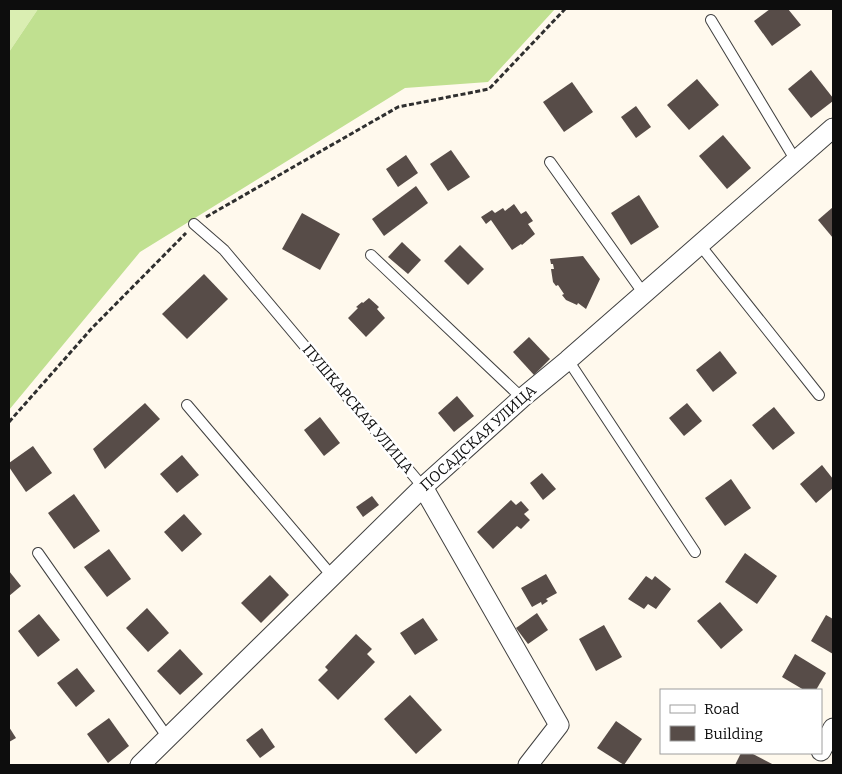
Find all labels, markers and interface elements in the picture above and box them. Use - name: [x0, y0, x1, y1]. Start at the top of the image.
- street label: ПУШКАРСКАЯ УЛИЦА: [299, 341, 417, 477]
- street label: ПОСАДСКАЯ УЛИЦА: [416, 381, 540, 495]
- legend: [660, 689, 822, 754]
- text: Road: [704, 700, 739, 718]
- text: Building: [704, 725, 763, 743]

